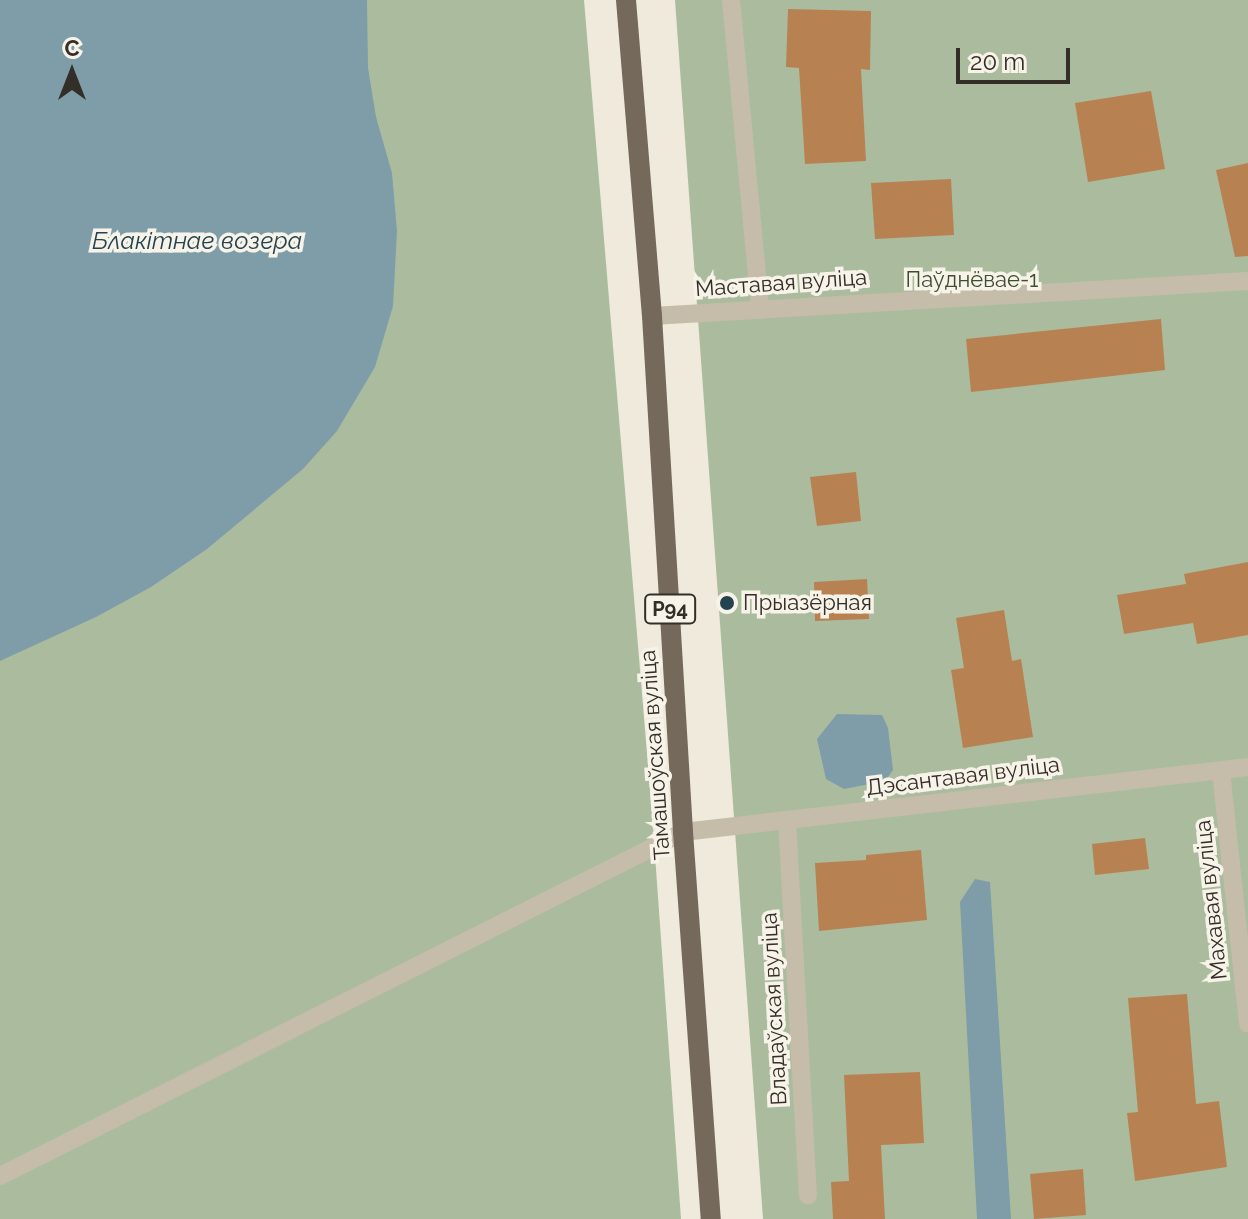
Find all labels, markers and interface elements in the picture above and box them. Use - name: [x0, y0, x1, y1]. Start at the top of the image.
- north arrow: [32, 32, 112, 112]
- scale bar: [960, 32, 1074, 82]
- text: С: [64, 35, 80, 61]
- text: 20 m: [970, 47, 1025, 76]
- water label: Блакітнае возера: [92, 227, 302, 255]
- street label: Маставая вуліца: [694, 264, 868, 302]
- park label: Паўднёвае-1: [905, 267, 1039, 293]
- place label: Прыазёрная: [743, 590, 872, 616]
- road number: Р94: [644, 593, 696, 625]
- marker: Прыазёрная: [718, 594, 736, 612]
- street label: Тамашоўская вуліца: [634, 649, 676, 861]
- street label: Дэсантавая вуліца: [865, 751, 1061, 801]
- street label: Махавая вуліца: [1189, 819, 1233, 981]
- street label: Владаўская вуліца: [756, 912, 792, 1106]

